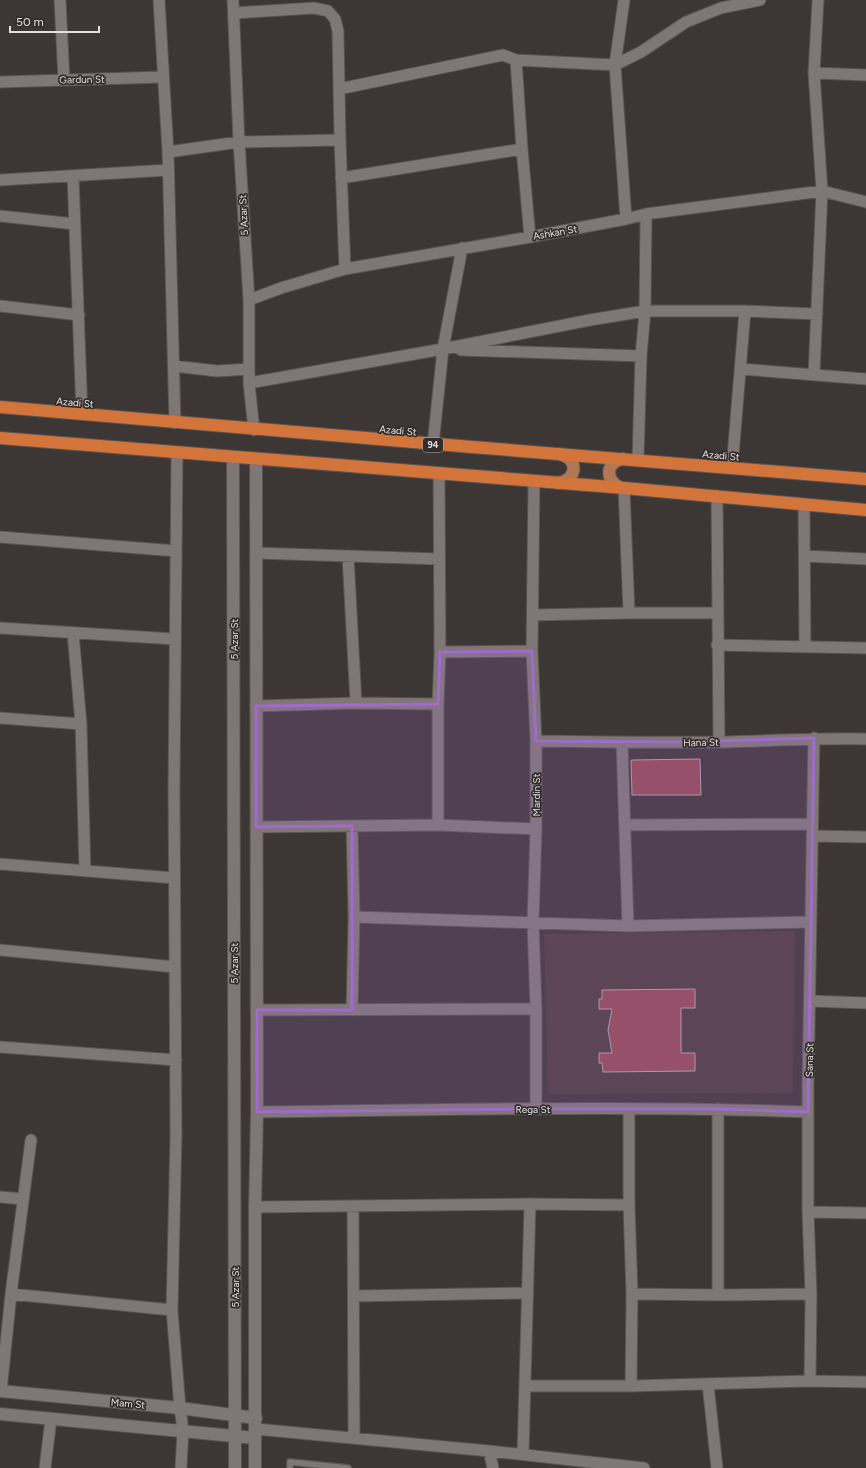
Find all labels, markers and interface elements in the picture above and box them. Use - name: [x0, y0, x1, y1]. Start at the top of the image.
- scale bar: [10, 8, 99, 34]
- text: 50 m: [16, 15, 44, 29]
- street label: Gardun St: [59, 73, 105, 86]
- street label: 5 Azar St: [236, 194, 251, 236]
- street label: Ashkan St: [532, 222, 578, 243]
- street label: Azadi St: [56, 394, 94, 411]
- street label: Azadi St: [379, 422, 417, 439]
- road number: 94: [423, 438, 443, 452]
- street label: Azadi St: [702, 447, 740, 464]
- street label: 5 Azar St: [228, 618, 241, 659]
- street label: Hana St: [683, 736, 719, 749]
- street label: Mardin St: [530, 773, 543, 817]
- street label: 5 Azar St: [228, 942, 241, 983]
- street label: Sana St: [803, 1043, 816, 1077]
- street label: Rega St: [515, 1103, 551, 1116]
- street label: 5 Azar St: [229, 1266, 242, 1307]
- street label: Mam St: [110, 1396, 146, 1411]

